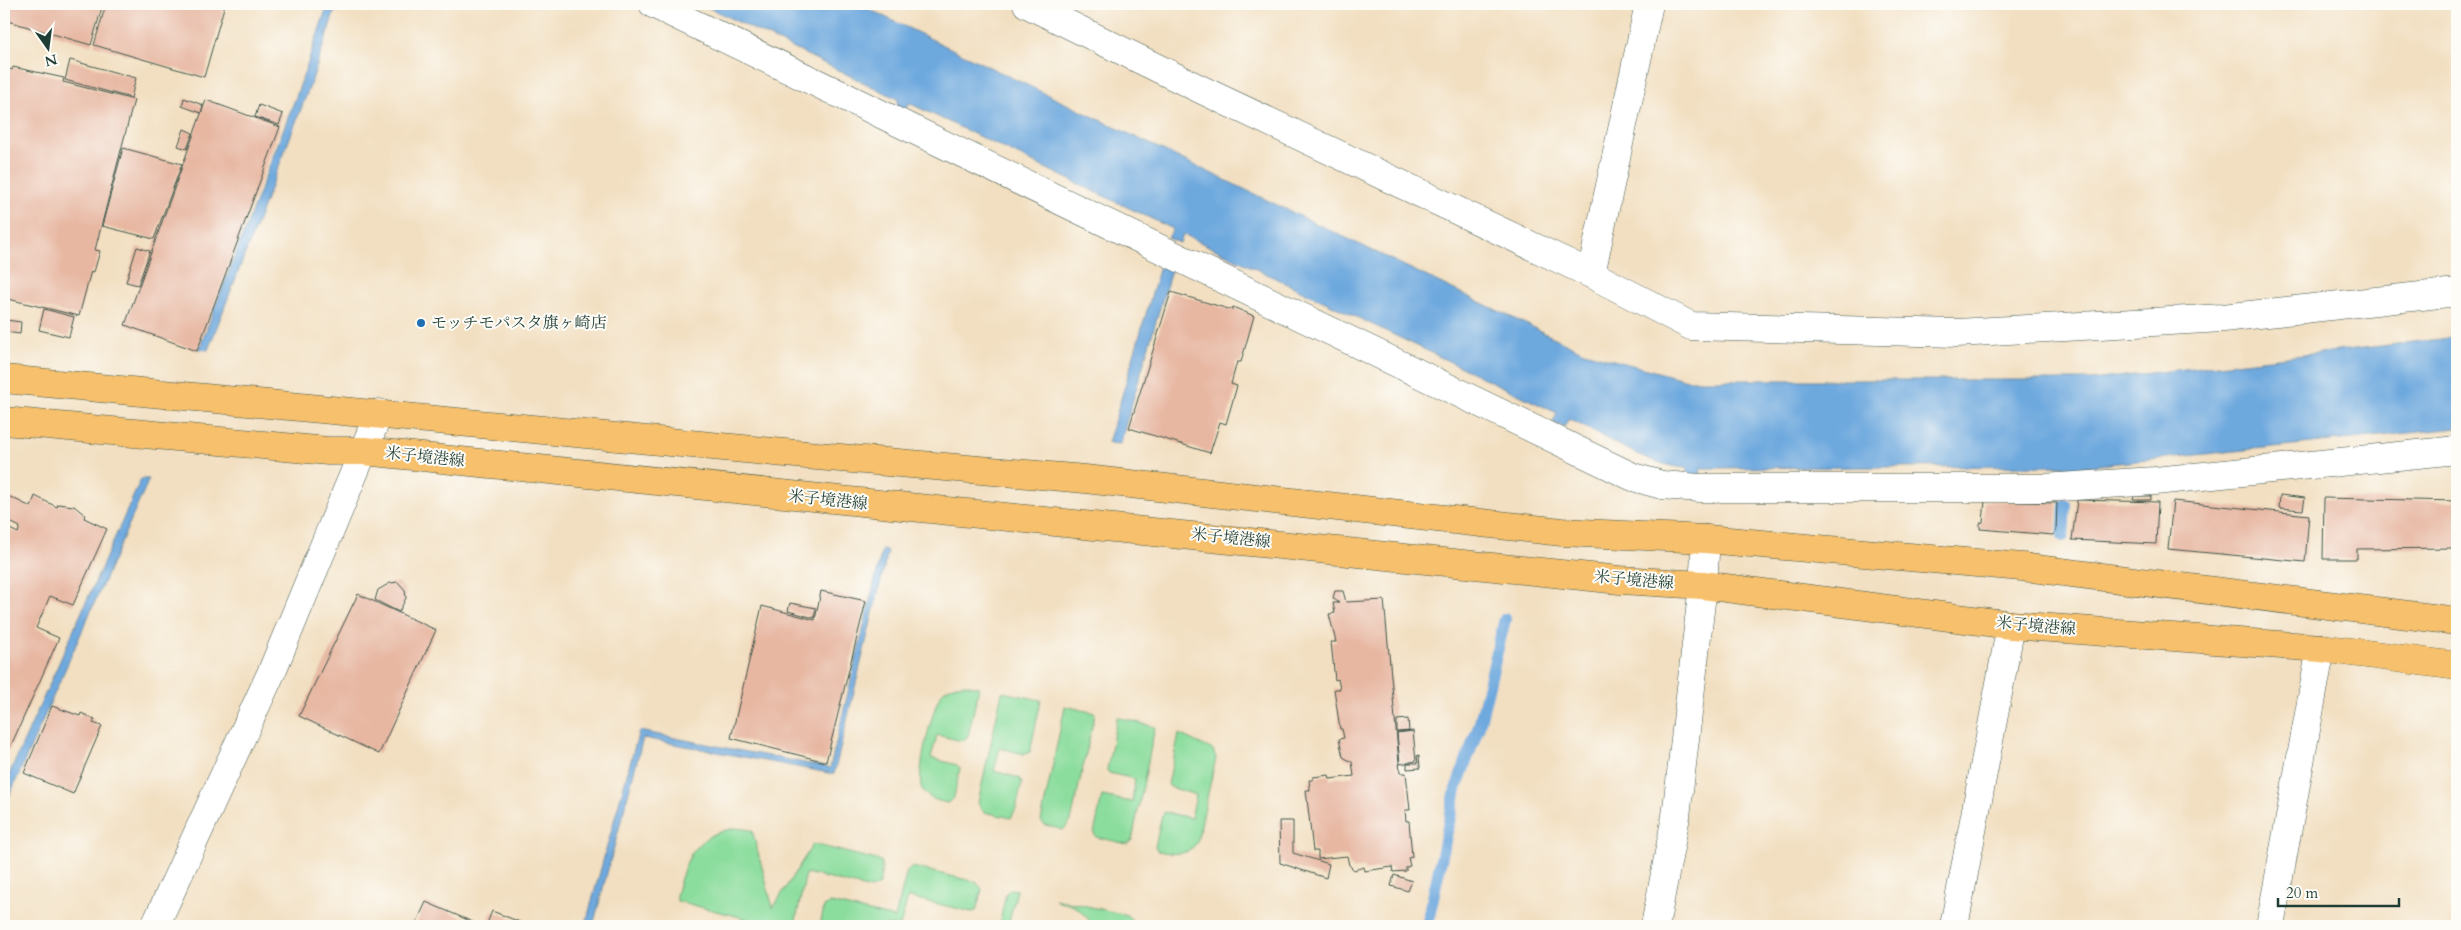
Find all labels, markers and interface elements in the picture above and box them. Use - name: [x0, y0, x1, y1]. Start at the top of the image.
- north arrow: [22, 22, 72, 72]
- text: N: [43, 49, 59, 71]
- place label: モッチモパスタ旗ヶ崎店: [431, 312, 607, 334]
- marker: モッチモパスタ旗ヶ崎店: [415, 317, 427, 329]
- street label: 米子境港線: [384, 442, 466, 472]
- street label: 米子境港線: [787, 485, 869, 515]
- street label: 米子境港線: [1190, 523, 1272, 553]
- street label: 米子境港線: [1593, 566, 1675, 594]
- street label: 米子境港線: [1995, 612, 2077, 640]
- scale bar: [2278, 875, 2400, 907]
- text: 20 m: [2286, 883, 2318, 903]

